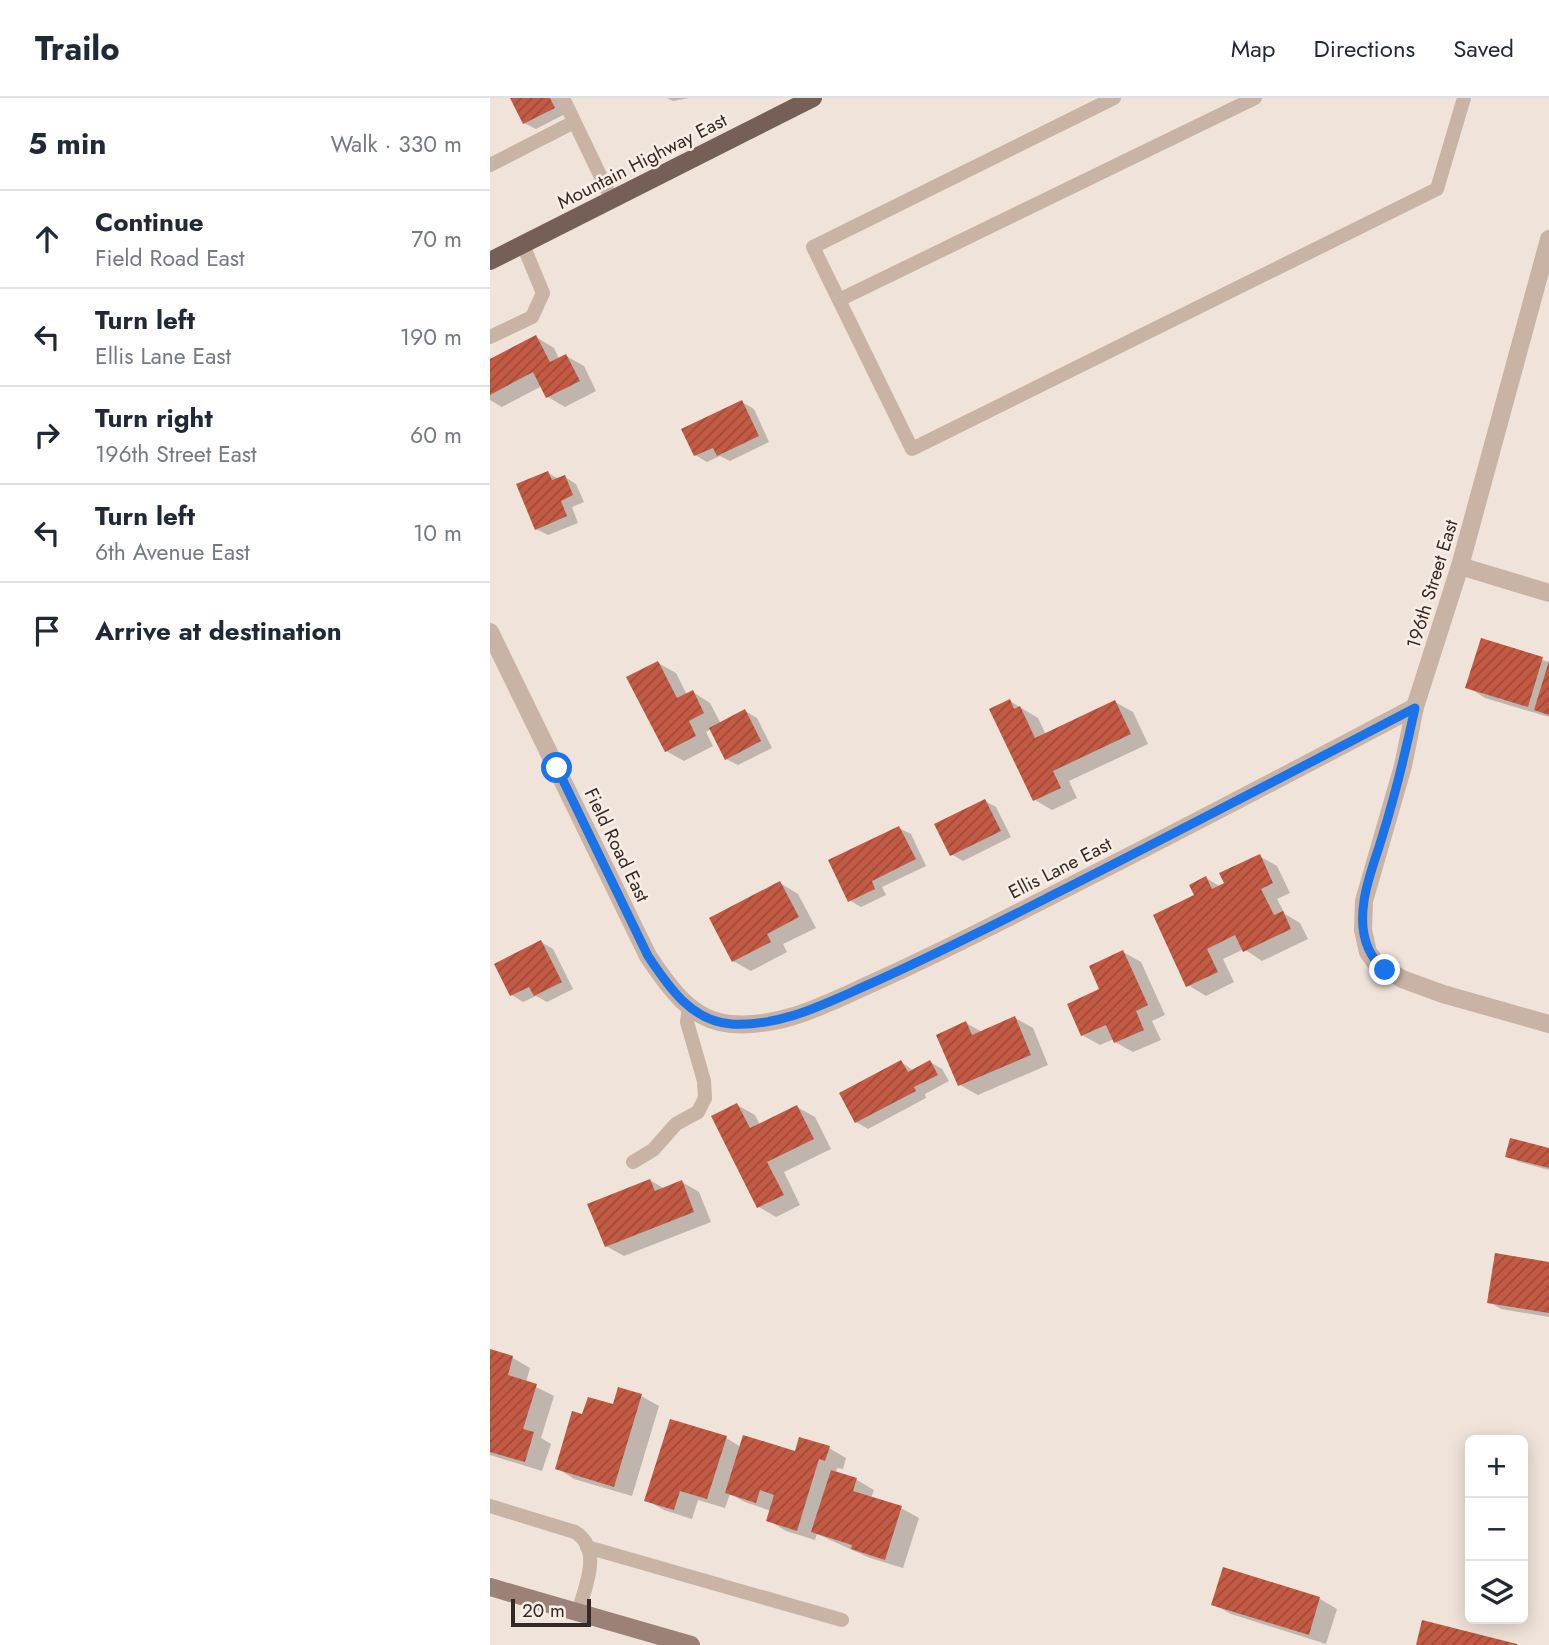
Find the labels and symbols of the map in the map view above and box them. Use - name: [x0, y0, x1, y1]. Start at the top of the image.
- street label: Mountain Highway East: [553, 106, 732, 215]
- street label: 196th Street East: [1400, 516, 1465, 652]
- route start: [541, 752, 572, 783]
- street label: Field Road East: [578, 784, 656, 907]
- street label: Ellis Lane East: [1004, 830, 1117, 906]
- route end: [1369, 954, 1400, 985]
- scale bar: [511, 1596, 592, 1628]

